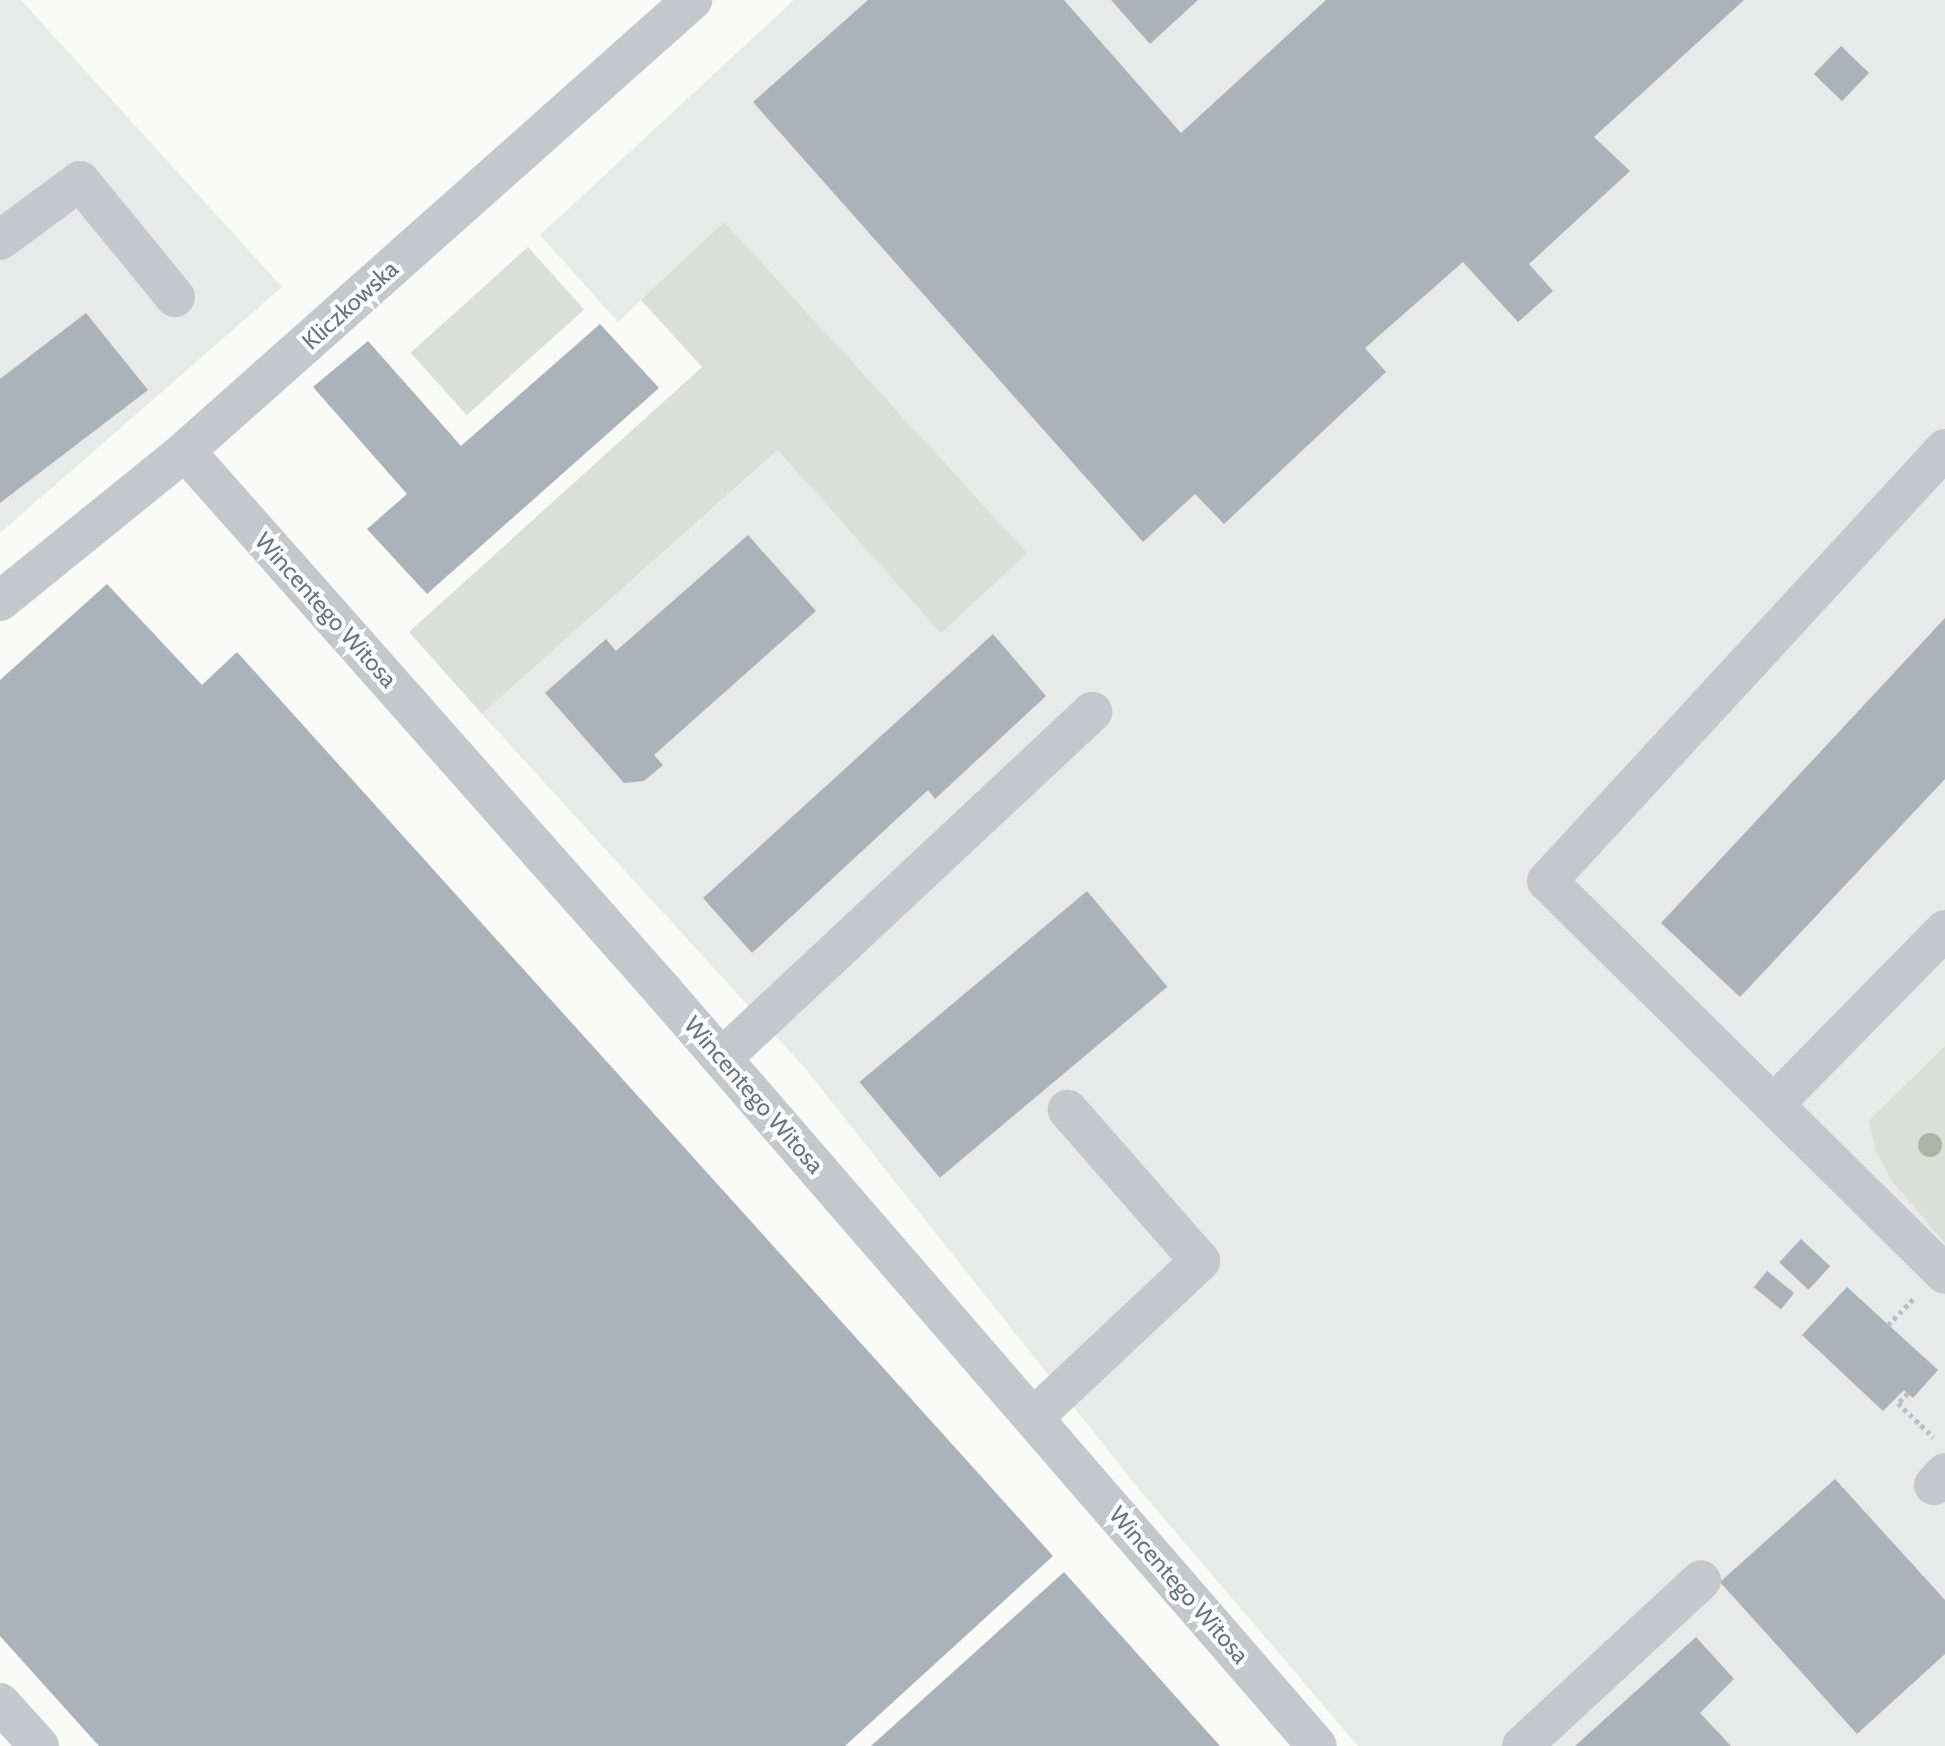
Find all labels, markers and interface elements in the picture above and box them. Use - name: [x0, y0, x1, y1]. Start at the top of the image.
- street label: Kliczkowska: [296, 254, 404, 356]
- street label: Wincentego Witosa: [249, 527, 403, 693]
- street label: Wincentego Witosa: [678, 1011, 830, 1179]
- street label: Wincentego Witosa: [1103, 1501, 1255, 1669]

